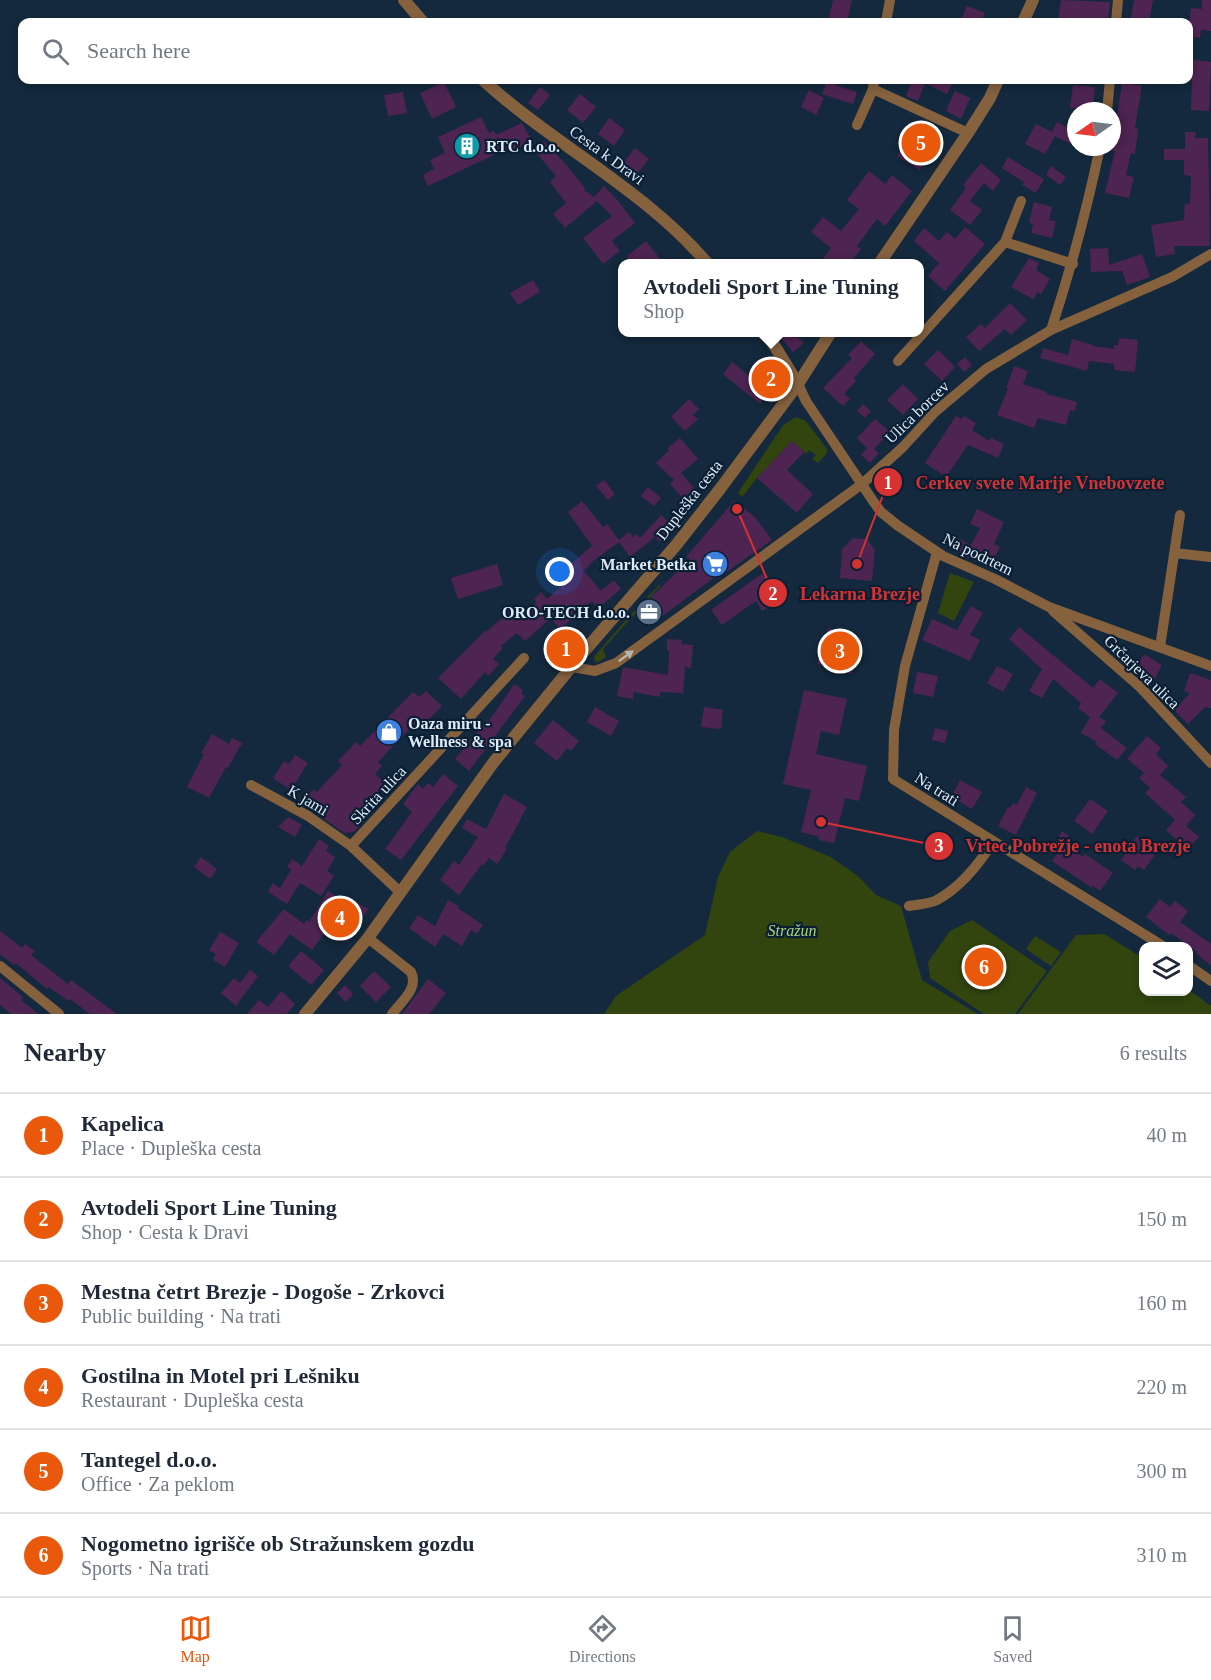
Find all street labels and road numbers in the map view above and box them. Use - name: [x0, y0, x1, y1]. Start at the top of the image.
- street label: Cesta k Dravi: [566, 122, 648, 188]
- street label: Ulica borcev: [882, 377, 952, 447]
- street label: Dupleška cesta: [653, 457, 726, 544]
- street label: Na podrtem: [940, 530, 1016, 579]
- street label: Grčarjeva ulica: [1100, 632, 1183, 713]
- street label: Skrita ulica: [347, 762, 409, 828]
- street label: Na trati: [912, 769, 963, 809]
- street label: K jami: [284, 781, 332, 820]

